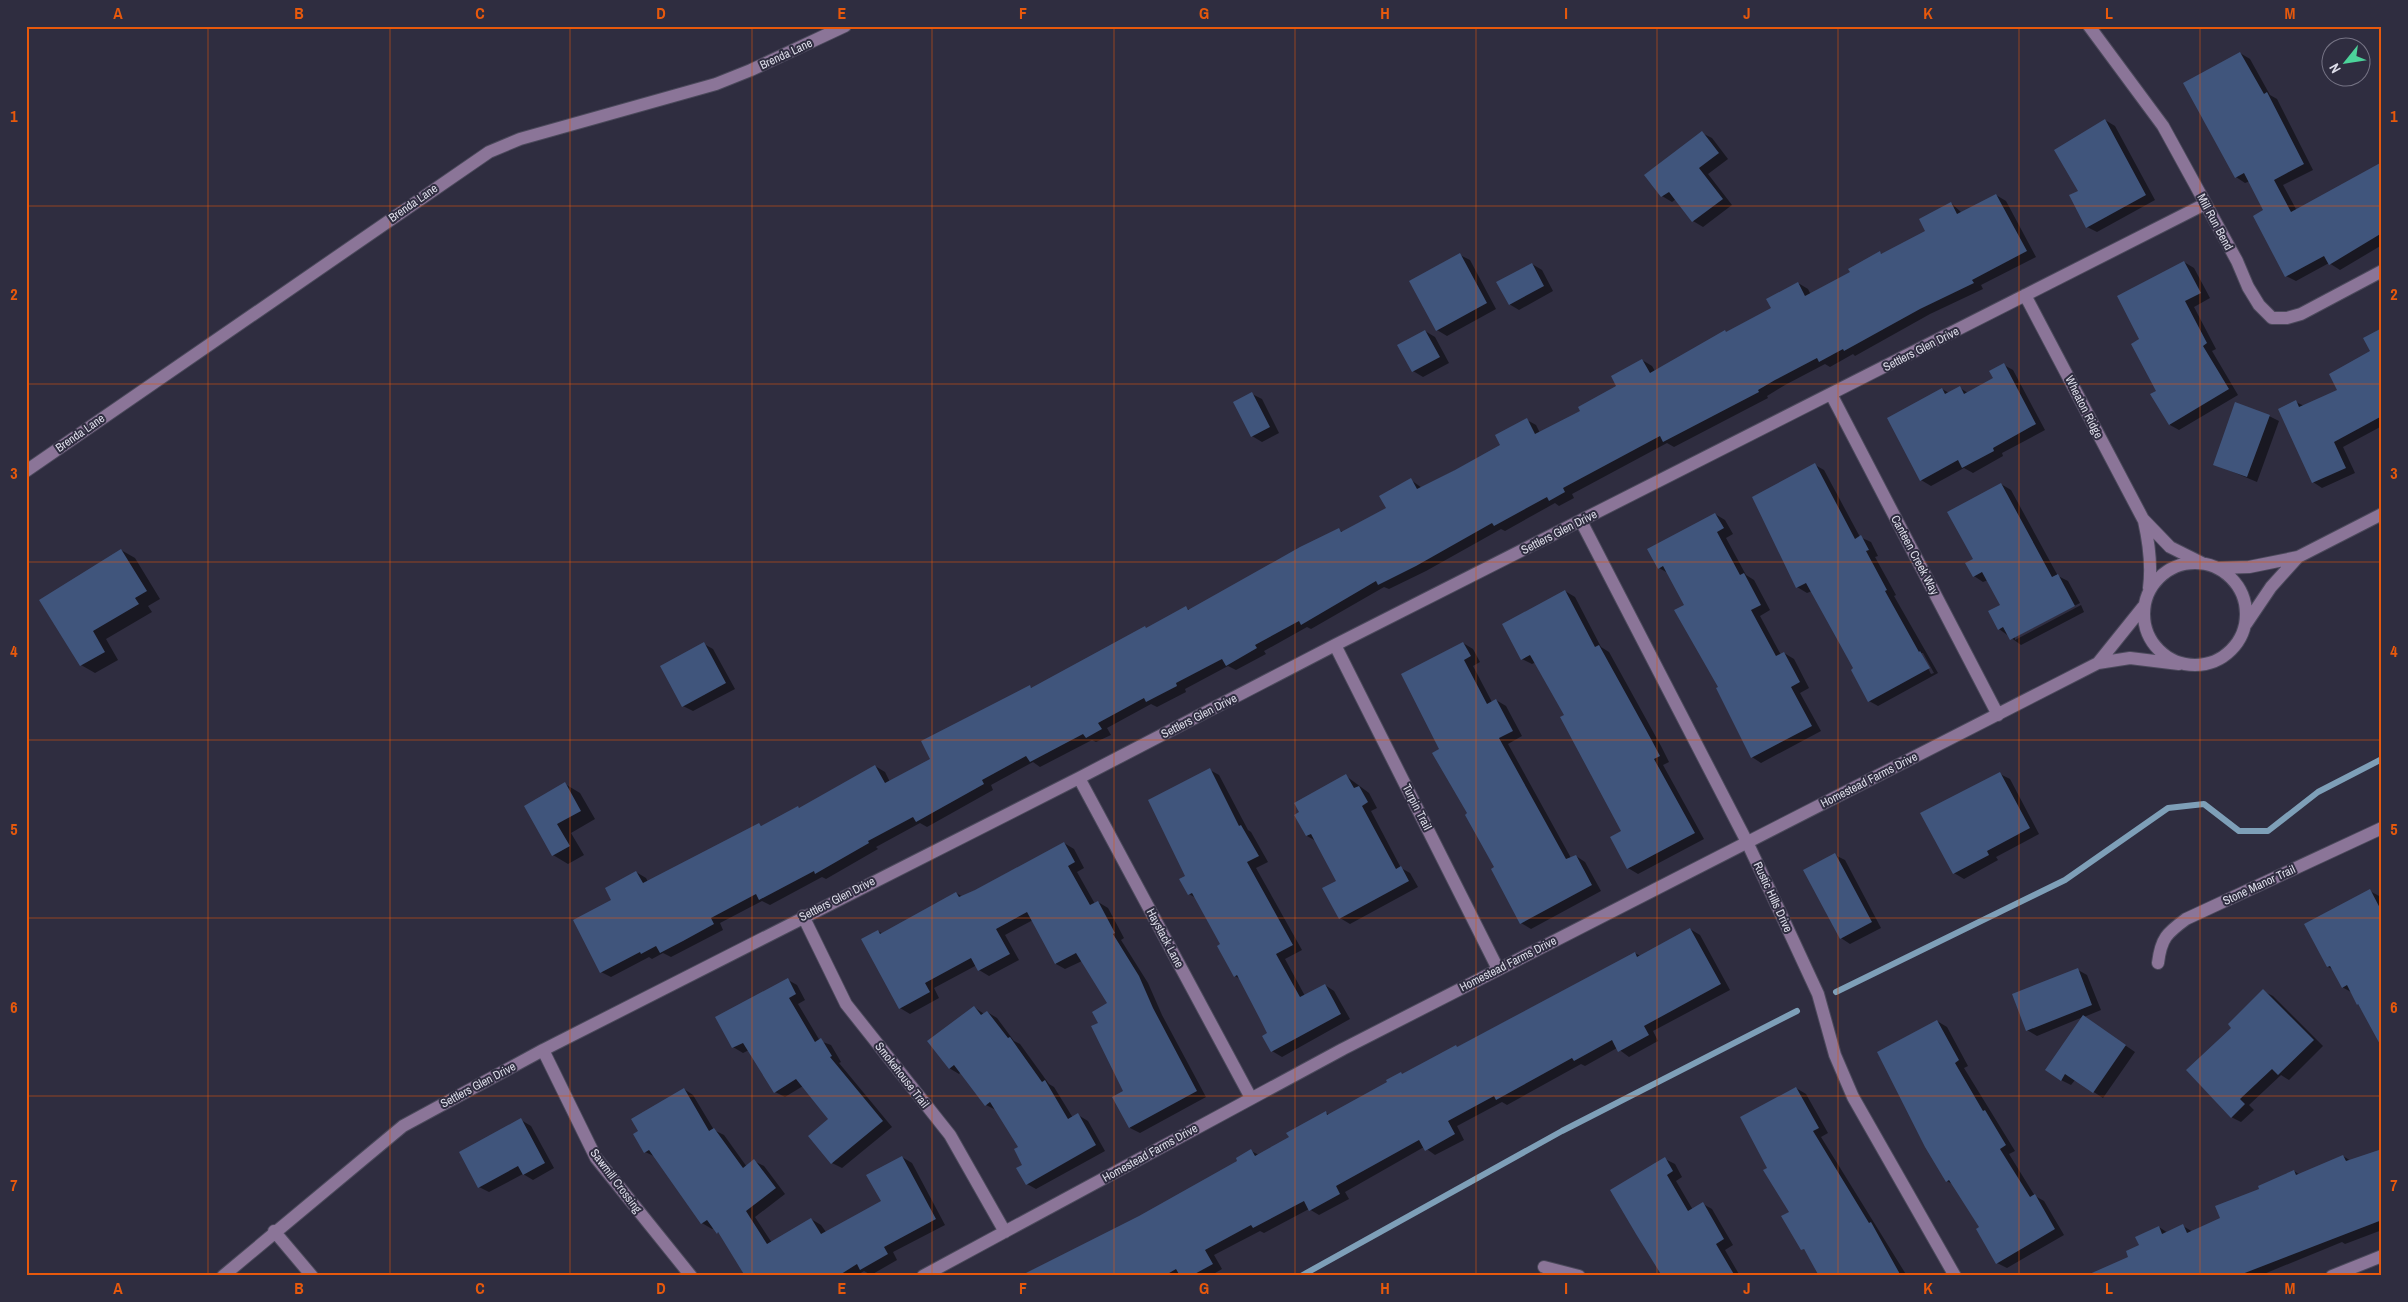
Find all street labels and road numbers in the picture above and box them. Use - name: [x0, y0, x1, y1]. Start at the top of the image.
- street label: Brenda Lane: [757, 35, 815, 73]
- street label: Brenda Lane: [385, 180, 441, 226]
- street label: Mill Run Bend: [2193, 191, 2237, 253]
- street label: Settlers Glen Drive: [1880, 323, 1962, 375]
- street label: Wheaton Ridge: [2061, 373, 2107, 441]
- street label: Brenda Lane: [52, 410, 108, 456]
- street label: Settlers Glen Drive: [1518, 506, 1600, 558]
- street label: Canteen Creek Way: [1887, 512, 1943, 598]
- street label: Settlers Glen Drive: [1158, 690, 1240, 742]
- street label: Homestead Farms Drive: [1818, 749, 1920, 811]
- street label: Turpin Trail: [1399, 781, 1435, 833]
- street label: Rustic Hills Drive: [1750, 859, 1796, 935]
- street label: Stone Manor Trail: [2220, 861, 2298, 909]
- street label: Settlers Glen Drive: [796, 873, 878, 925]
- street label: Haystack Lane: [1143, 906, 1187, 970]
- street label: Homestead Farms Drive: [1457, 933, 1559, 995]
- street label: Smokehouse Trail: [871, 1039, 933, 1111]
- street label: Settlers Glen Drive: [438, 1058, 518, 1112]
- street label: Homestead Farms Drive: [1099, 1120, 1201, 1186]
- street label: Sawmill Crossing: [587, 1146, 646, 1217]

